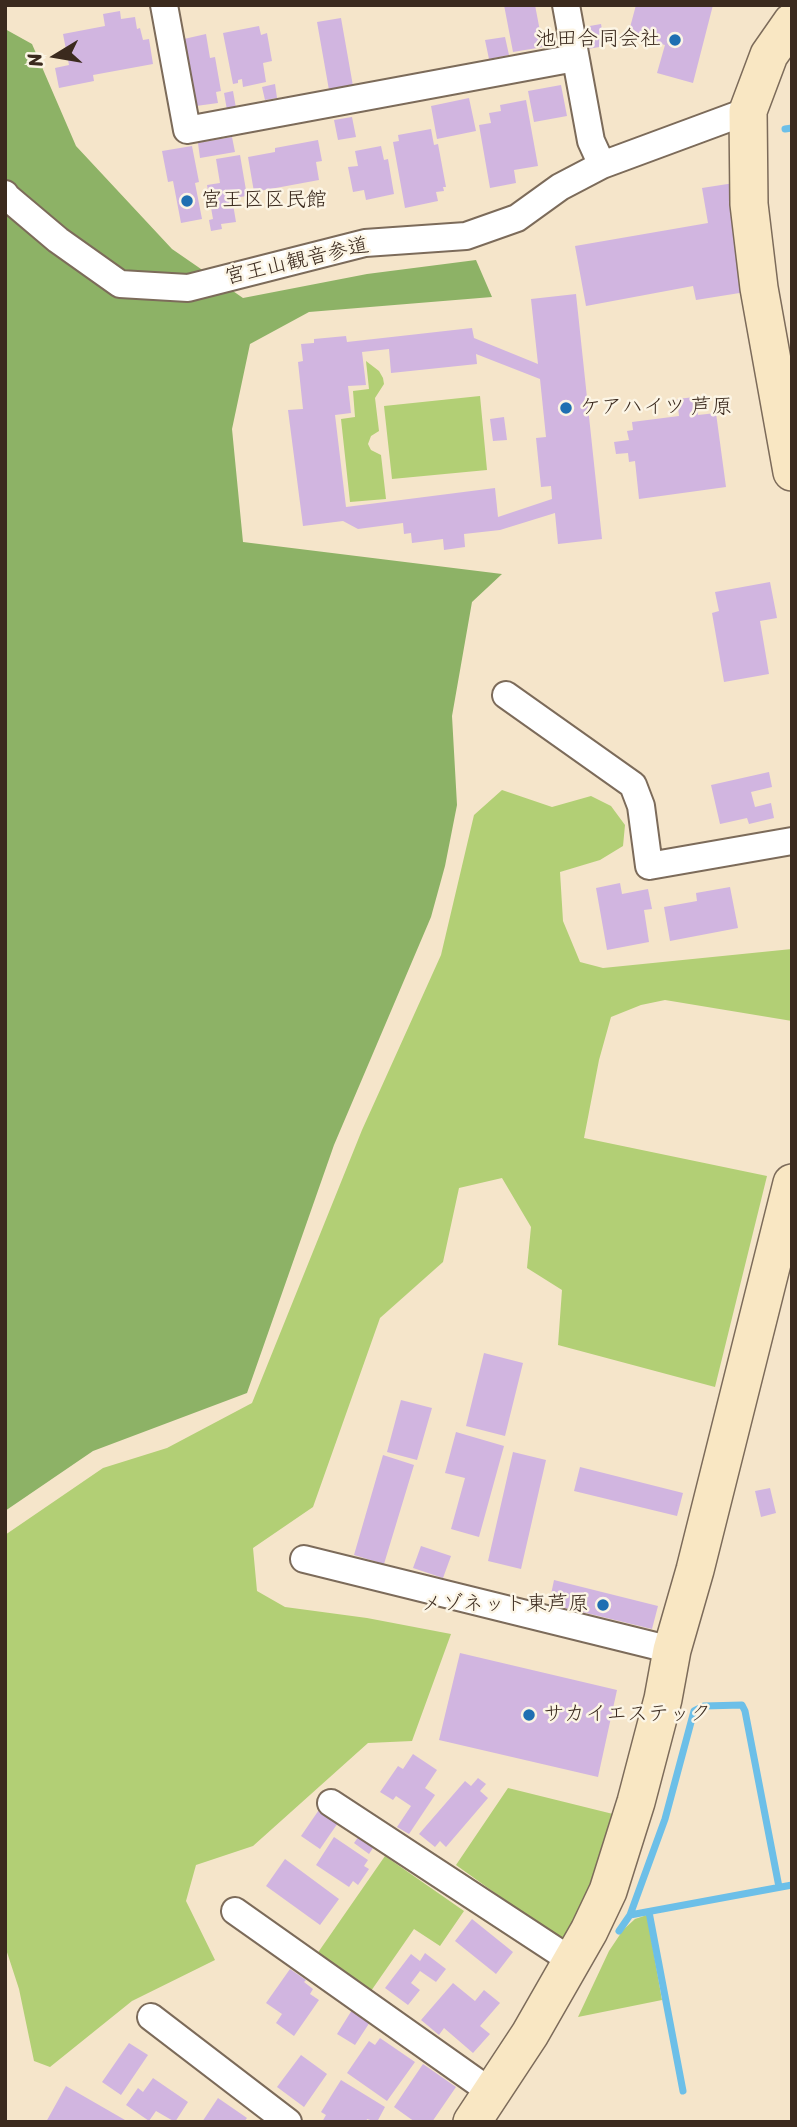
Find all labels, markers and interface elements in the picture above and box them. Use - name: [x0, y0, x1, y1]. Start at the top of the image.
- north arrow: [21, 21, 91, 91]
- place label: 池田合同会社: [535, 27, 661, 53]
- marker: 池田合同会社: [667, 32, 683, 48]
- text: N: [17, 50, 52, 70]
- place label: 宮王区区民館: [201, 188, 327, 214]
- marker: 宮王区区民館: [179, 193, 195, 209]
- street label: 宮王山観音参道: [223, 233, 371, 291]
- place label: ケアハイツ 芦原: [580, 395, 732, 421]
- marker: ケアハイツ 芦原: [558, 400, 574, 416]
- place label: メゾネット東芦原: [421, 1592, 589, 1618]
- marker: メゾネット東芦原: [595, 1597, 611, 1613]
- place label: サカイエステック: [543, 1702, 711, 1728]
- marker: サカイエステック: [521, 1707, 537, 1723]

